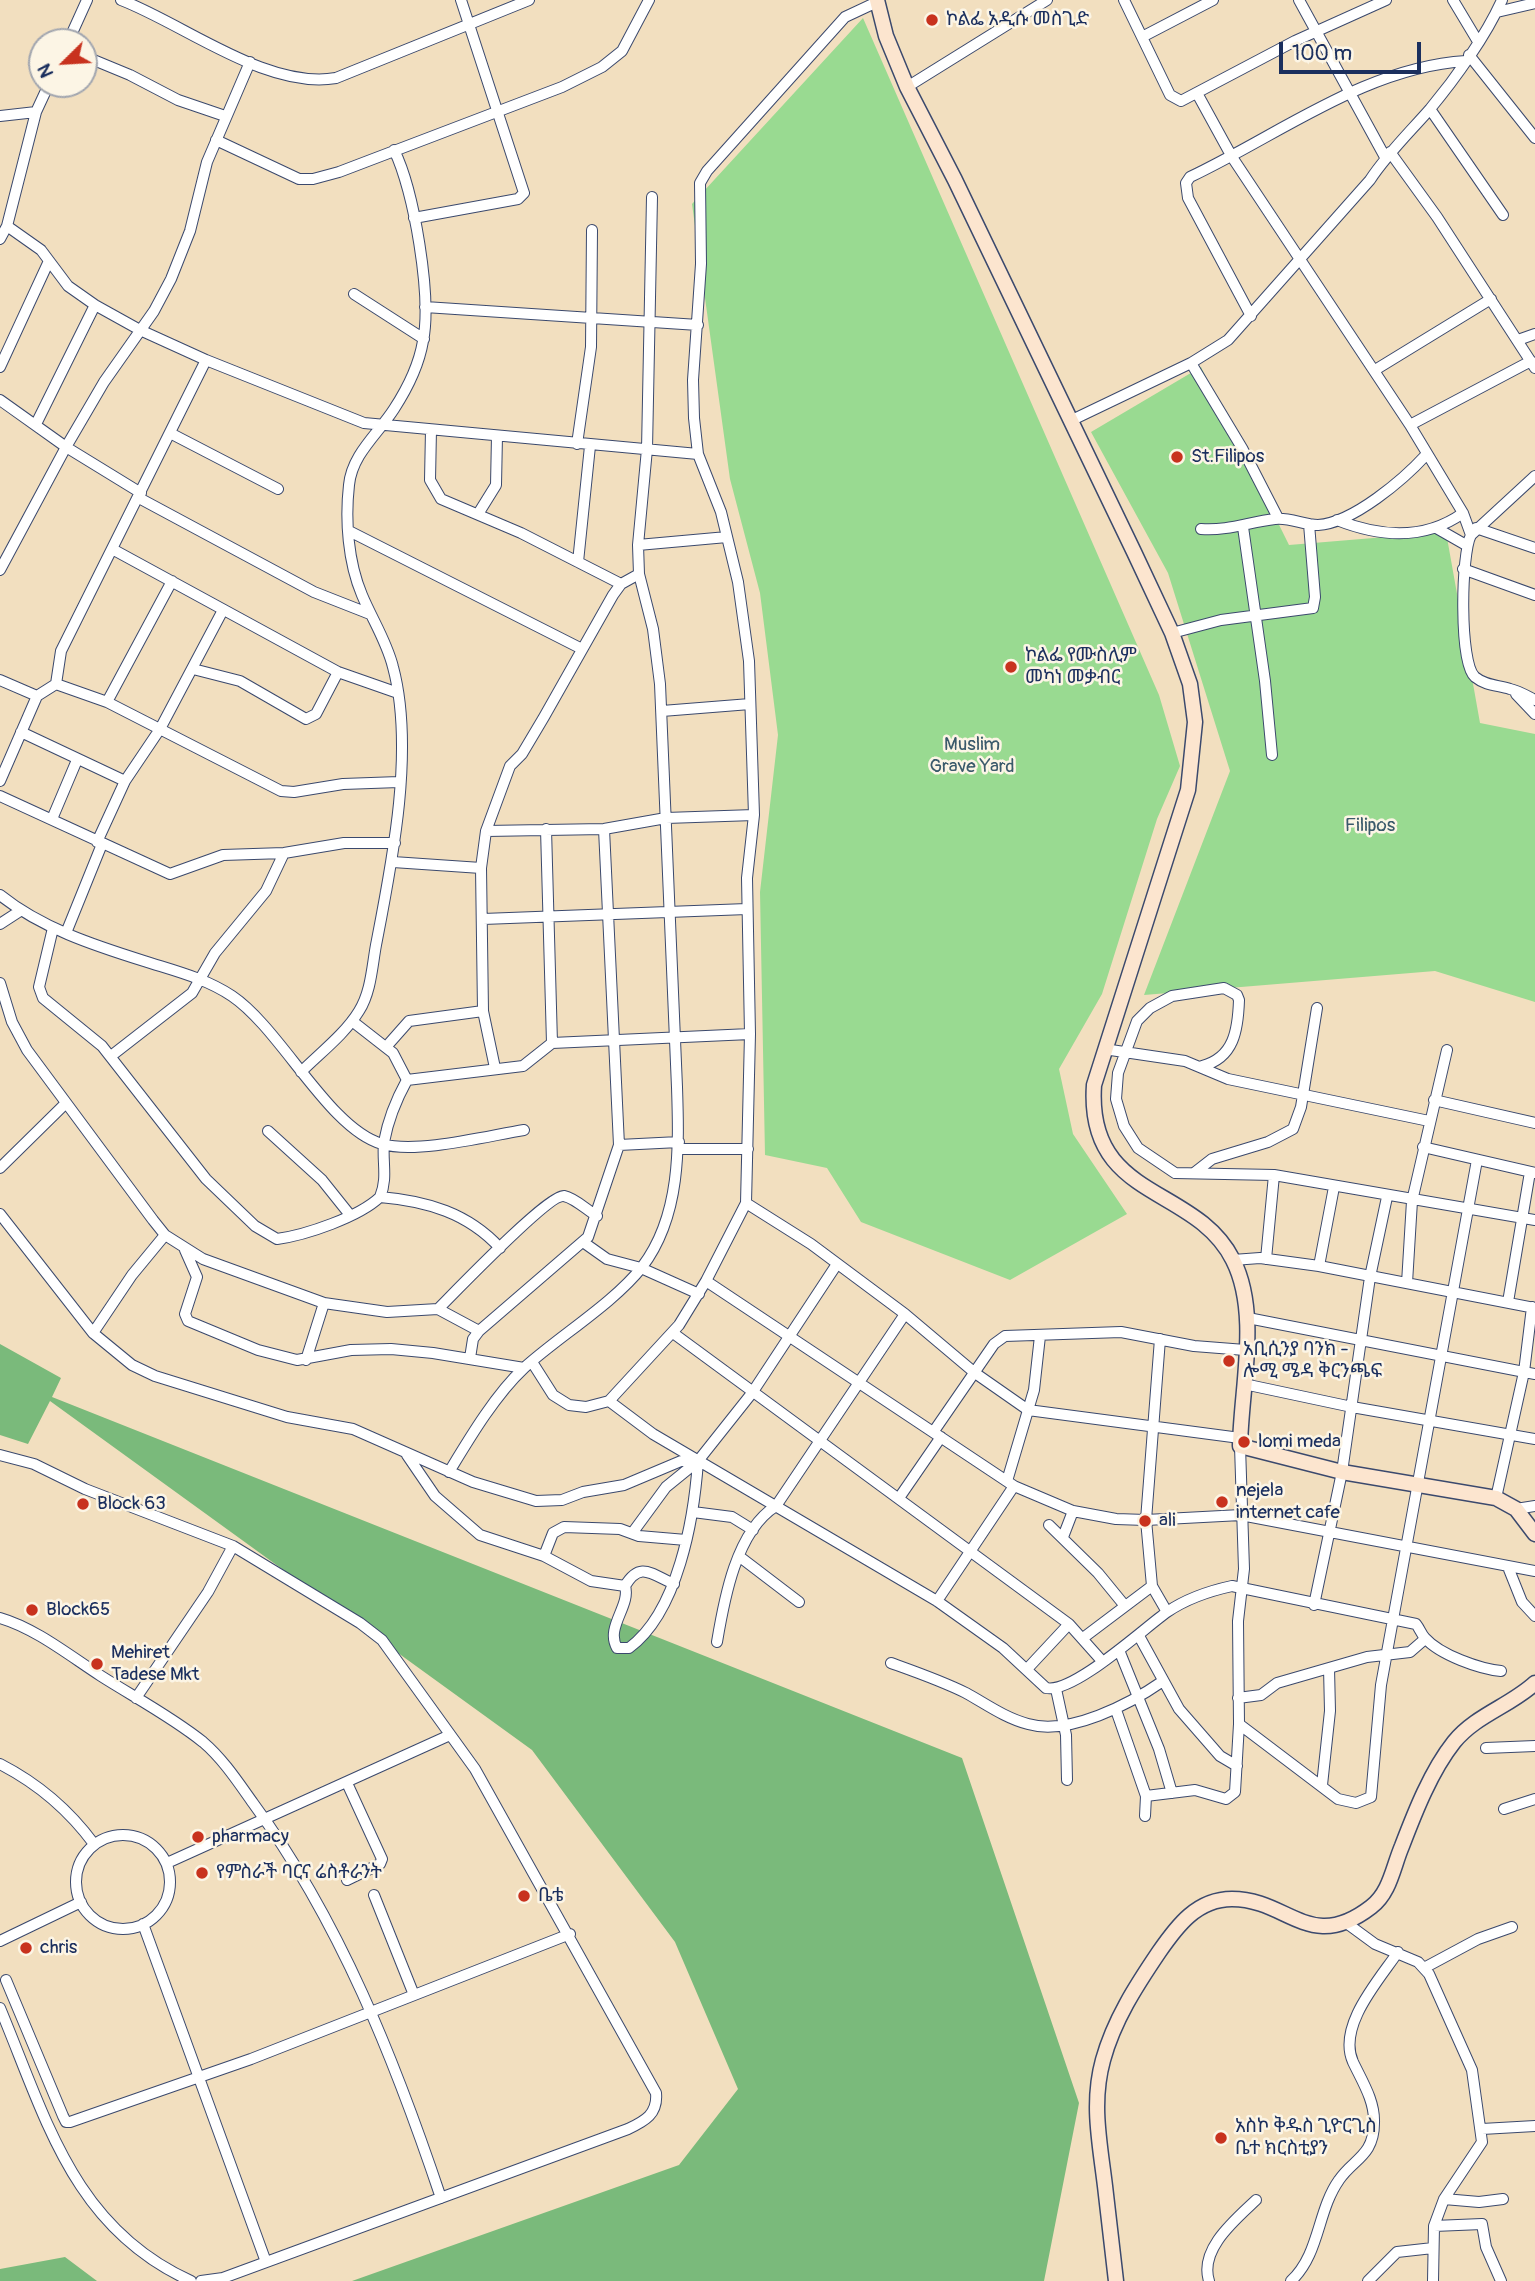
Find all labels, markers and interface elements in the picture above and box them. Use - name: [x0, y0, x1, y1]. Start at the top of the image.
- place label: ኮልፌ አዲሱ መስጊድ: [946, 9, 1089, 31]
- marker: ኮልፌ አዲሱ መስጊድ: [924, 12, 940, 28]
- north arrow: [28, 28, 98, 98]
- scale bar: [1283, 28, 1425, 72]
- text: 100 m: [1292, 40, 1352, 67]
- text: N: [32, 60, 59, 81]
- place label: St.Filipos: [1191, 446, 1264, 468]
- marker: St.Filipos: [1169, 449, 1185, 465]
- place label: ኮልፌ የሙስሊም መካነ መቃብር: [1025, 645, 1137, 689]
- marker: ኮልፌ የሙስሊም መካነ መቃብር: [1003, 659, 1019, 675]
- park label: Muslim Grave Yard: [929, 734, 1015, 778]
- park label: Filipos: [1345, 815, 1395, 837]
- place label: አቢሲንያ ባንክ - ሎሚ ሜዳ ቅርንጫፍ: [1243, 1339, 1382, 1383]
- marker: አቢሲንያ ባንክ - ሎሚ ሜዳ ቅርንጫፍ: [1221, 1353, 1237, 1369]
- place label: lomi meda: [1258, 1431, 1341, 1453]
- marker: lomi meda: [1236, 1434, 1252, 1450]
- place label: nejela internet cafe: [1236, 1480, 1340, 1524]
- place label: Block 63: [97, 1493, 166, 1515]
- marker: nejela internet cafe: [1214, 1494, 1230, 1510]
- marker: Block 63: [75, 1496, 91, 1512]
- place label: ali: [1159, 1510, 1176, 1532]
- marker: ali: [1137, 1513, 1153, 1529]
- place label: Block65: [46, 1599, 110, 1621]
- marker: Block65: [24, 1602, 40, 1618]
- place label: Mehiret Tadese Mkt: [111, 1642, 199, 1686]
- marker: Mehiret Tadese Mkt: [89, 1656, 105, 1672]
- place label: pharmacy: [212, 1826, 289, 1848]
- marker: pharmacy: [190, 1829, 206, 1845]
- place label: የምስራች ባርና ሬስቶራንት: [216, 1862, 382, 1884]
- marker: የምስራች ባርና ሬስቶራንት: [194, 1865, 210, 1881]
- place label: ቤቴ: [538, 1885, 563, 1907]
- marker: ቤቴ: [516, 1888, 532, 1904]
- place label: chris: [40, 1937, 77, 1959]
- marker: chris: [18, 1940, 34, 1956]
- place label: አስኮ ቅዱስ ጊዮርጊስ ቤተ ክርስቲያን: [1235, 2116, 1377, 2160]
- marker: አስኮ ቅዱስ ጊዮርጊስ ቤተ ክርስቲያን: [1213, 2130, 1229, 2146]

